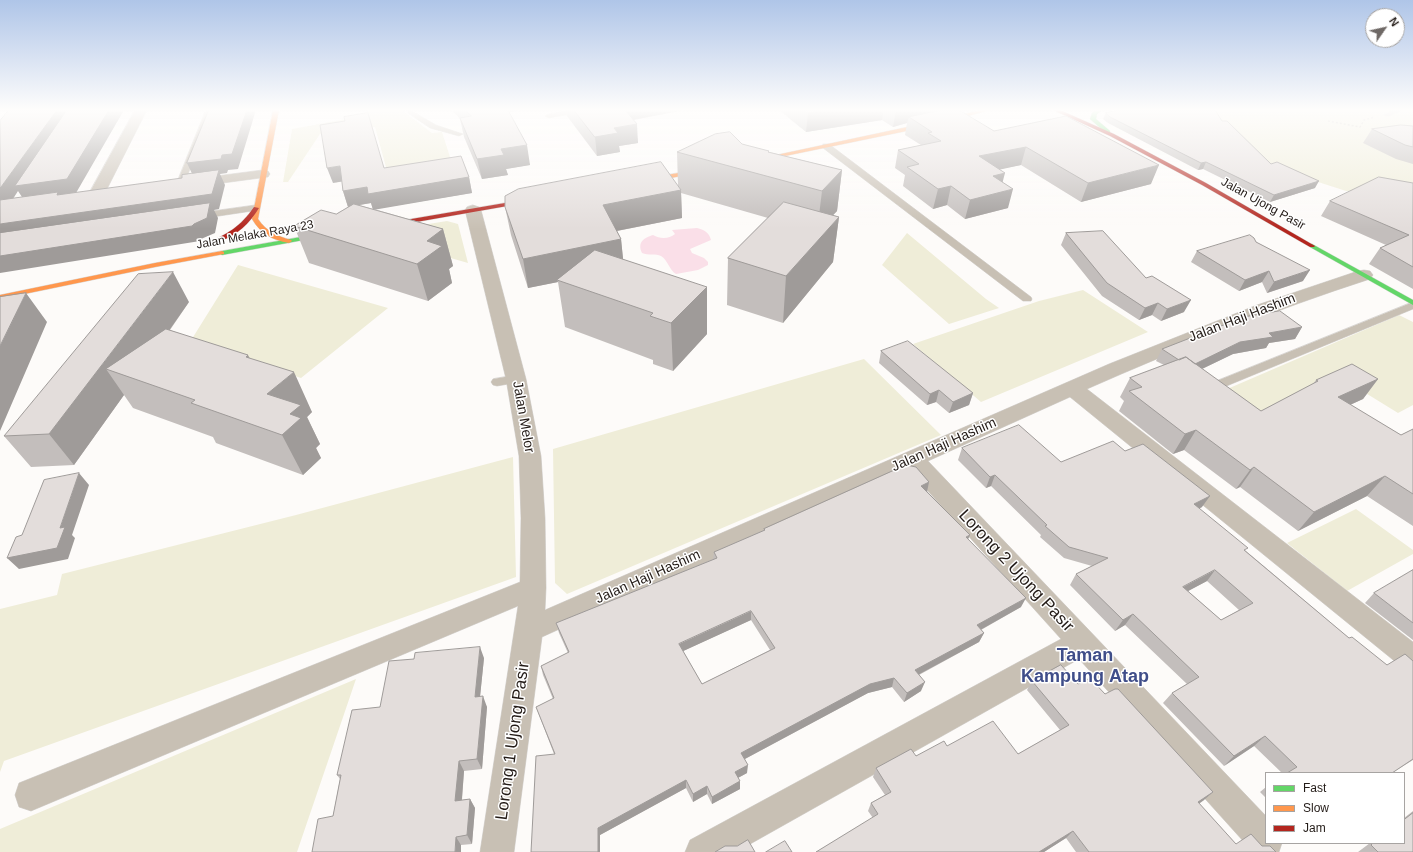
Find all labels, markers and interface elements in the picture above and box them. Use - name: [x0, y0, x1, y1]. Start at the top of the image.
- north arrow: [1365, 8, 1405, 48]
- text: N: [1387, 15, 1401, 28]
- street label: Jalan Ujong Pasir: [1218, 175, 1308, 233]
- street label: Jalan Melaka Raya 23: [195, 218, 315, 252]
- street label: Jalan Haji Hashim: [1186, 290, 1298, 346]
- street label: Jalan Melor: [508, 380, 538, 454]
- street label: Jalan Haji Hashim: [889, 414, 999, 476]
- street label: Lorong 2 Ujong Pasir: [954, 506, 1078, 636]
- street label: Jalan Haji Hashim: [593, 546, 703, 608]
- district label: Taman Kampung Atap: [1021, 645, 1149, 688]
- street label: Lorong 1 Ujong Pasir: [492, 661, 534, 821]
- legend: [1265, 772, 1405, 844]
- text: Fast: [1303, 781, 1326, 795]
- text: Slow: [1303, 801, 1329, 815]
- text: Jam: [1303, 821, 1326, 835]

